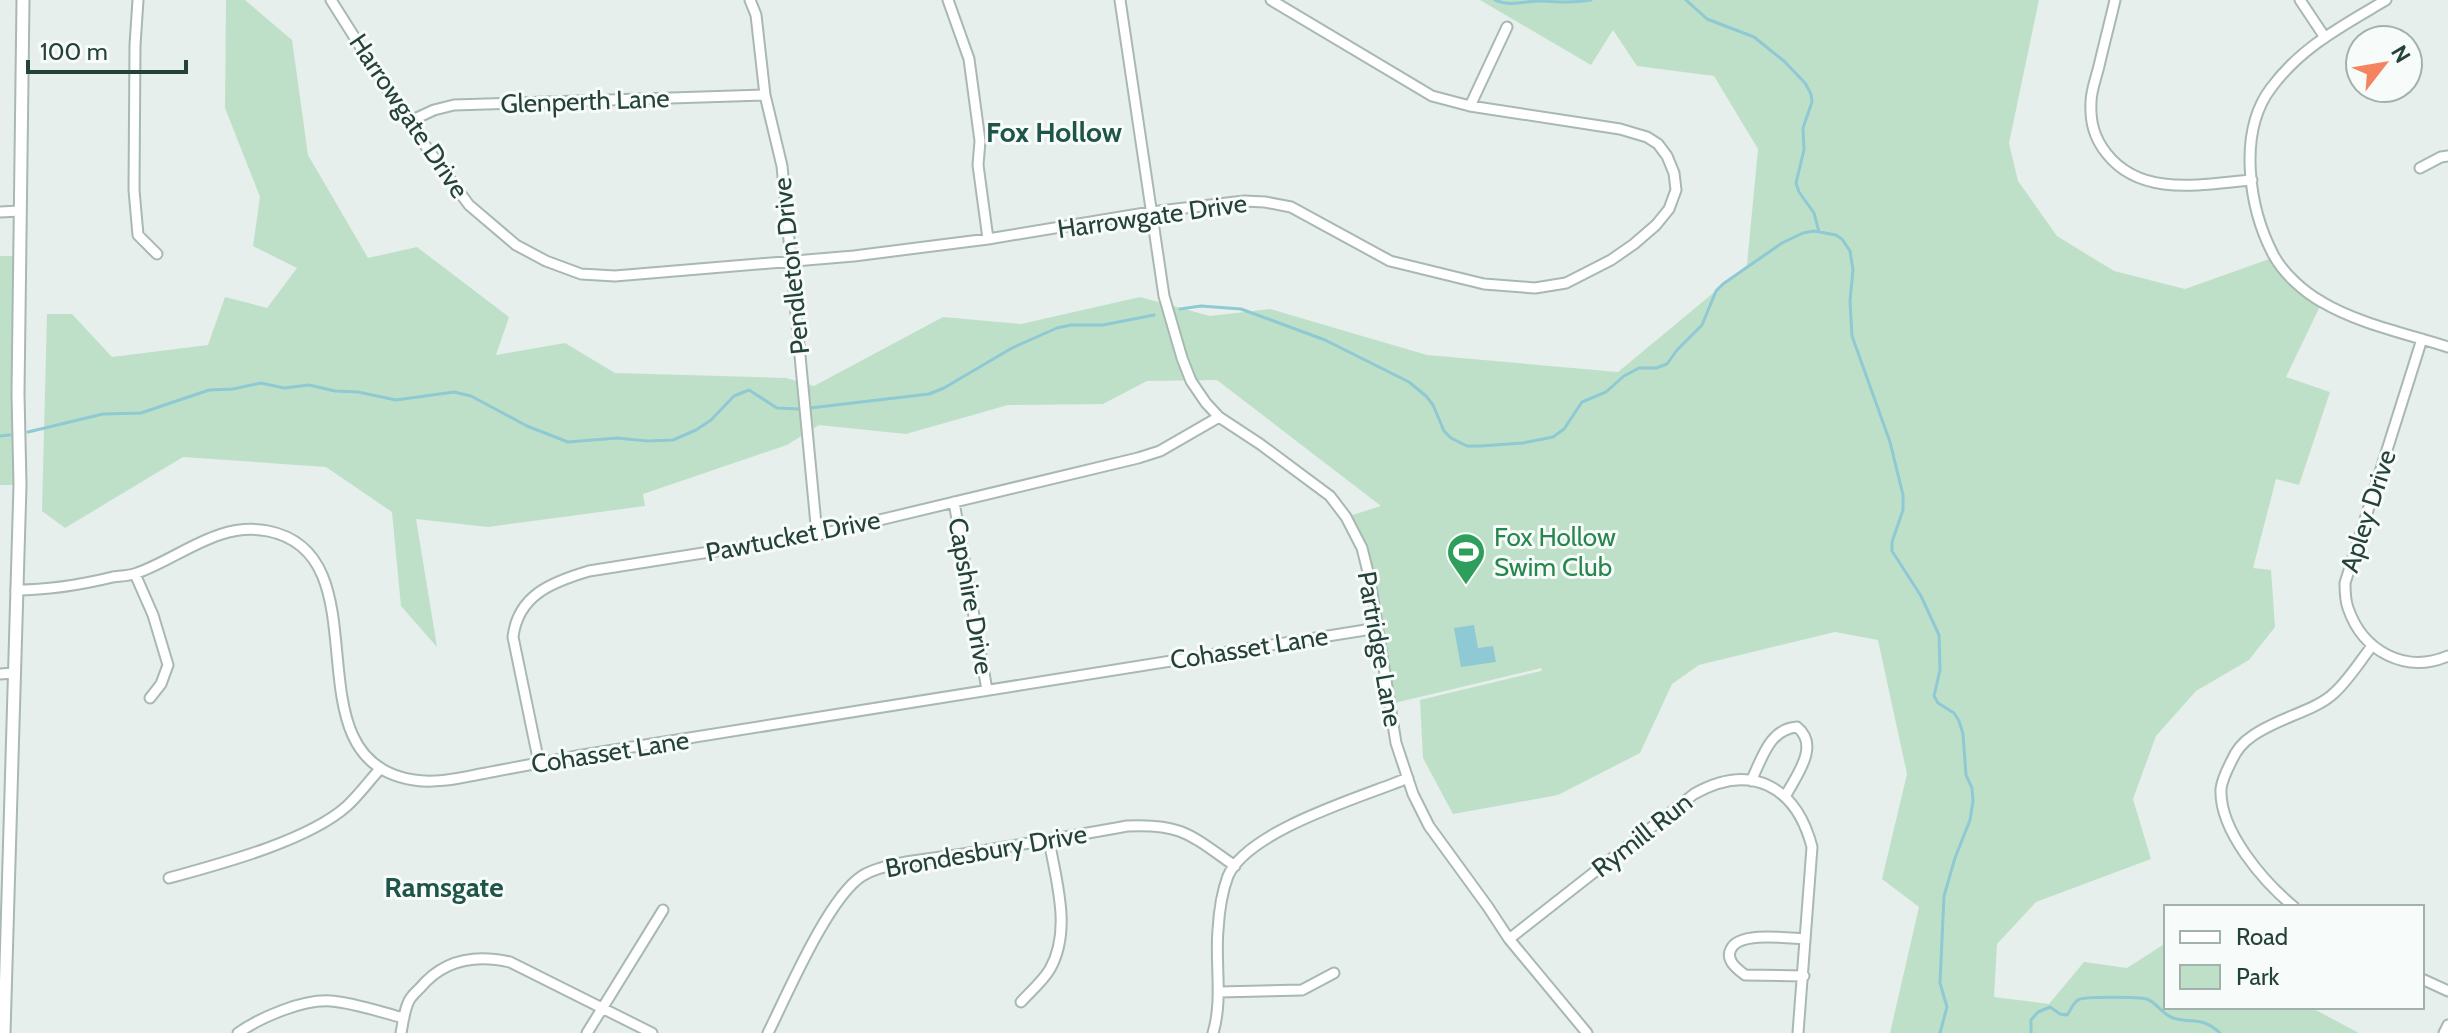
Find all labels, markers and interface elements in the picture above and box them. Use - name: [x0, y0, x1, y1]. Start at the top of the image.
- scale bar: [28, 24, 186, 74]
- north arrow: [2344, 24, 2424, 104]
- street label: Harrowgate Drive: [342, 28, 476, 204]
- text: 100 m: [40, 37, 108, 66]
- text: N: [2385, 40, 2416, 68]
- street label: Glenperth Lane: [500, 82, 670, 120]
- district label: Fox Hollow: [986, 115, 1123, 149]
- street label: Pendleton Drive: [766, 176, 816, 356]
- street label: Harrowgate Drive: [1055, 187, 1249, 245]
- street label: Apley Drive: [2333, 446, 2403, 576]
- street label: Pawtucket Drive: [703, 503, 883, 569]
- street label: Capshire Drive: [941, 515, 1001, 677]
- place label: Fox Hollow Swim Club: [1494, 521, 1616, 583]
- sports icon: Fox Hollow Swim Club: [1445, 531, 1487, 586]
- street label: Partridge Lane: [1351, 569, 1409, 729]
- street label: Cohasset Lane: [1168, 620, 1330, 676]
- street label: Cohasset Lane: [529, 724, 691, 780]
- street label: Rymill Run: [1585, 786, 1699, 884]
- street label: Brondesbury Drive: [883, 818, 1089, 884]
- district label: Ramsgate: [384, 870, 504, 904]
- legend: [2164, 905, 2424, 1009]
- text: Road: [2236, 922, 2288, 951]
- text: Park: [2236, 962, 2279, 991]

